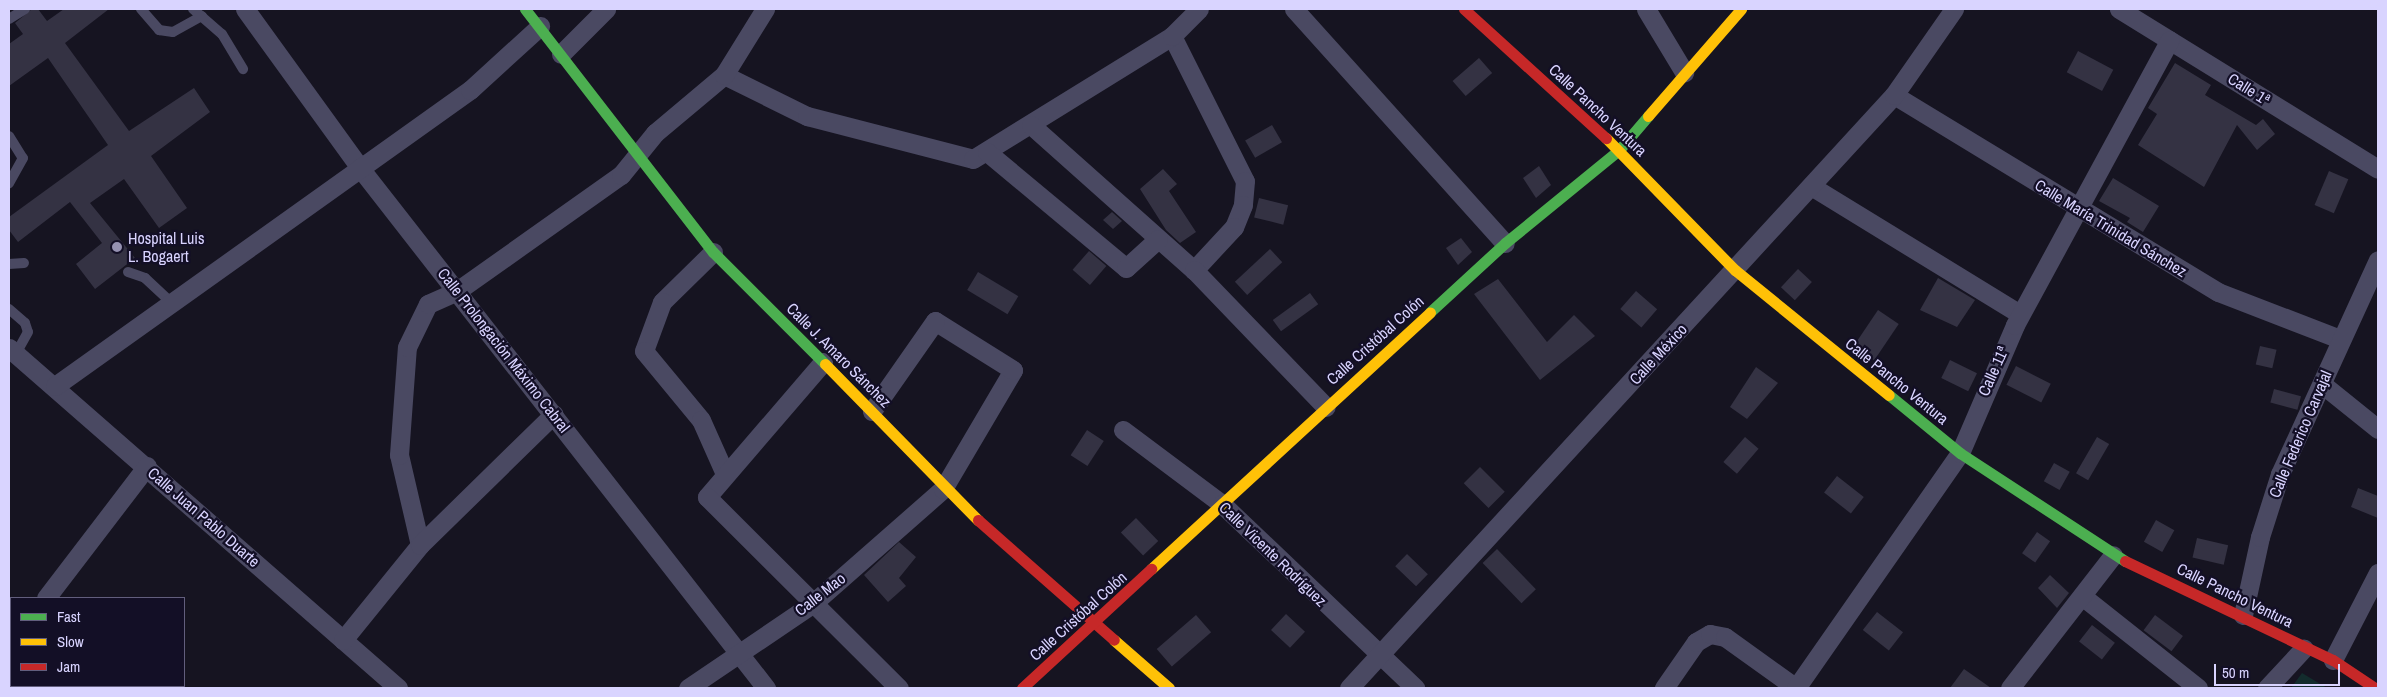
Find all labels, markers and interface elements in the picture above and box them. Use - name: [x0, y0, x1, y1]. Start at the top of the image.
- street label: Calle Pancho Ventura: [1545, 60, 1651, 160]
- street label: Calle 1ª: [2225, 69, 2273, 109]
- street label: Calle María Trinidad Sánchez: [2032, 175, 2190, 281]
- place label: Hospital Luis L. Bogaert: [128, 228, 205, 266]
- marker: Hospital Luis L. Bogaert: [110, 240, 124, 254]
- street label: Calle Prolongación Máximo Cabral: [434, 264, 574, 436]
- street label: Calle Cristóbal Colón: [1323, 291, 1427, 389]
- street label: Calle J. Amaro Sánchez: [782, 298, 896, 412]
- street label: Calle México: [1625, 320, 1691, 388]
- street label: Calle Pancho Ventura: [1842, 334, 1952, 428]
- street label: Calle 11ª: [1974, 343, 2012, 399]
- street label: Calle Federico Carvajal: [2265, 367, 2335, 501]
- street label: Calle Juan Pablo Duarte: [144, 463, 264, 571]
- street label: Calle Vicente Rodríguez: [1215, 498, 1331, 610]
- street label: Calle Pancho Ventura: [2174, 559, 2296, 631]
- street label: Calle Cristóbal Colón: [1026, 567, 1130, 665]
- street label: Calle Mao: [791, 568, 849, 620]
- legend: [10, 597, 185, 687]
- text: Fast: [57, 606, 80, 627]
- text: Slow: [57, 631, 84, 652]
- scale bar: [2217, 654, 2343, 686]
- text: Jam: [57, 656, 80, 677]
- text: 50 m: [2222, 662, 2249, 683]

